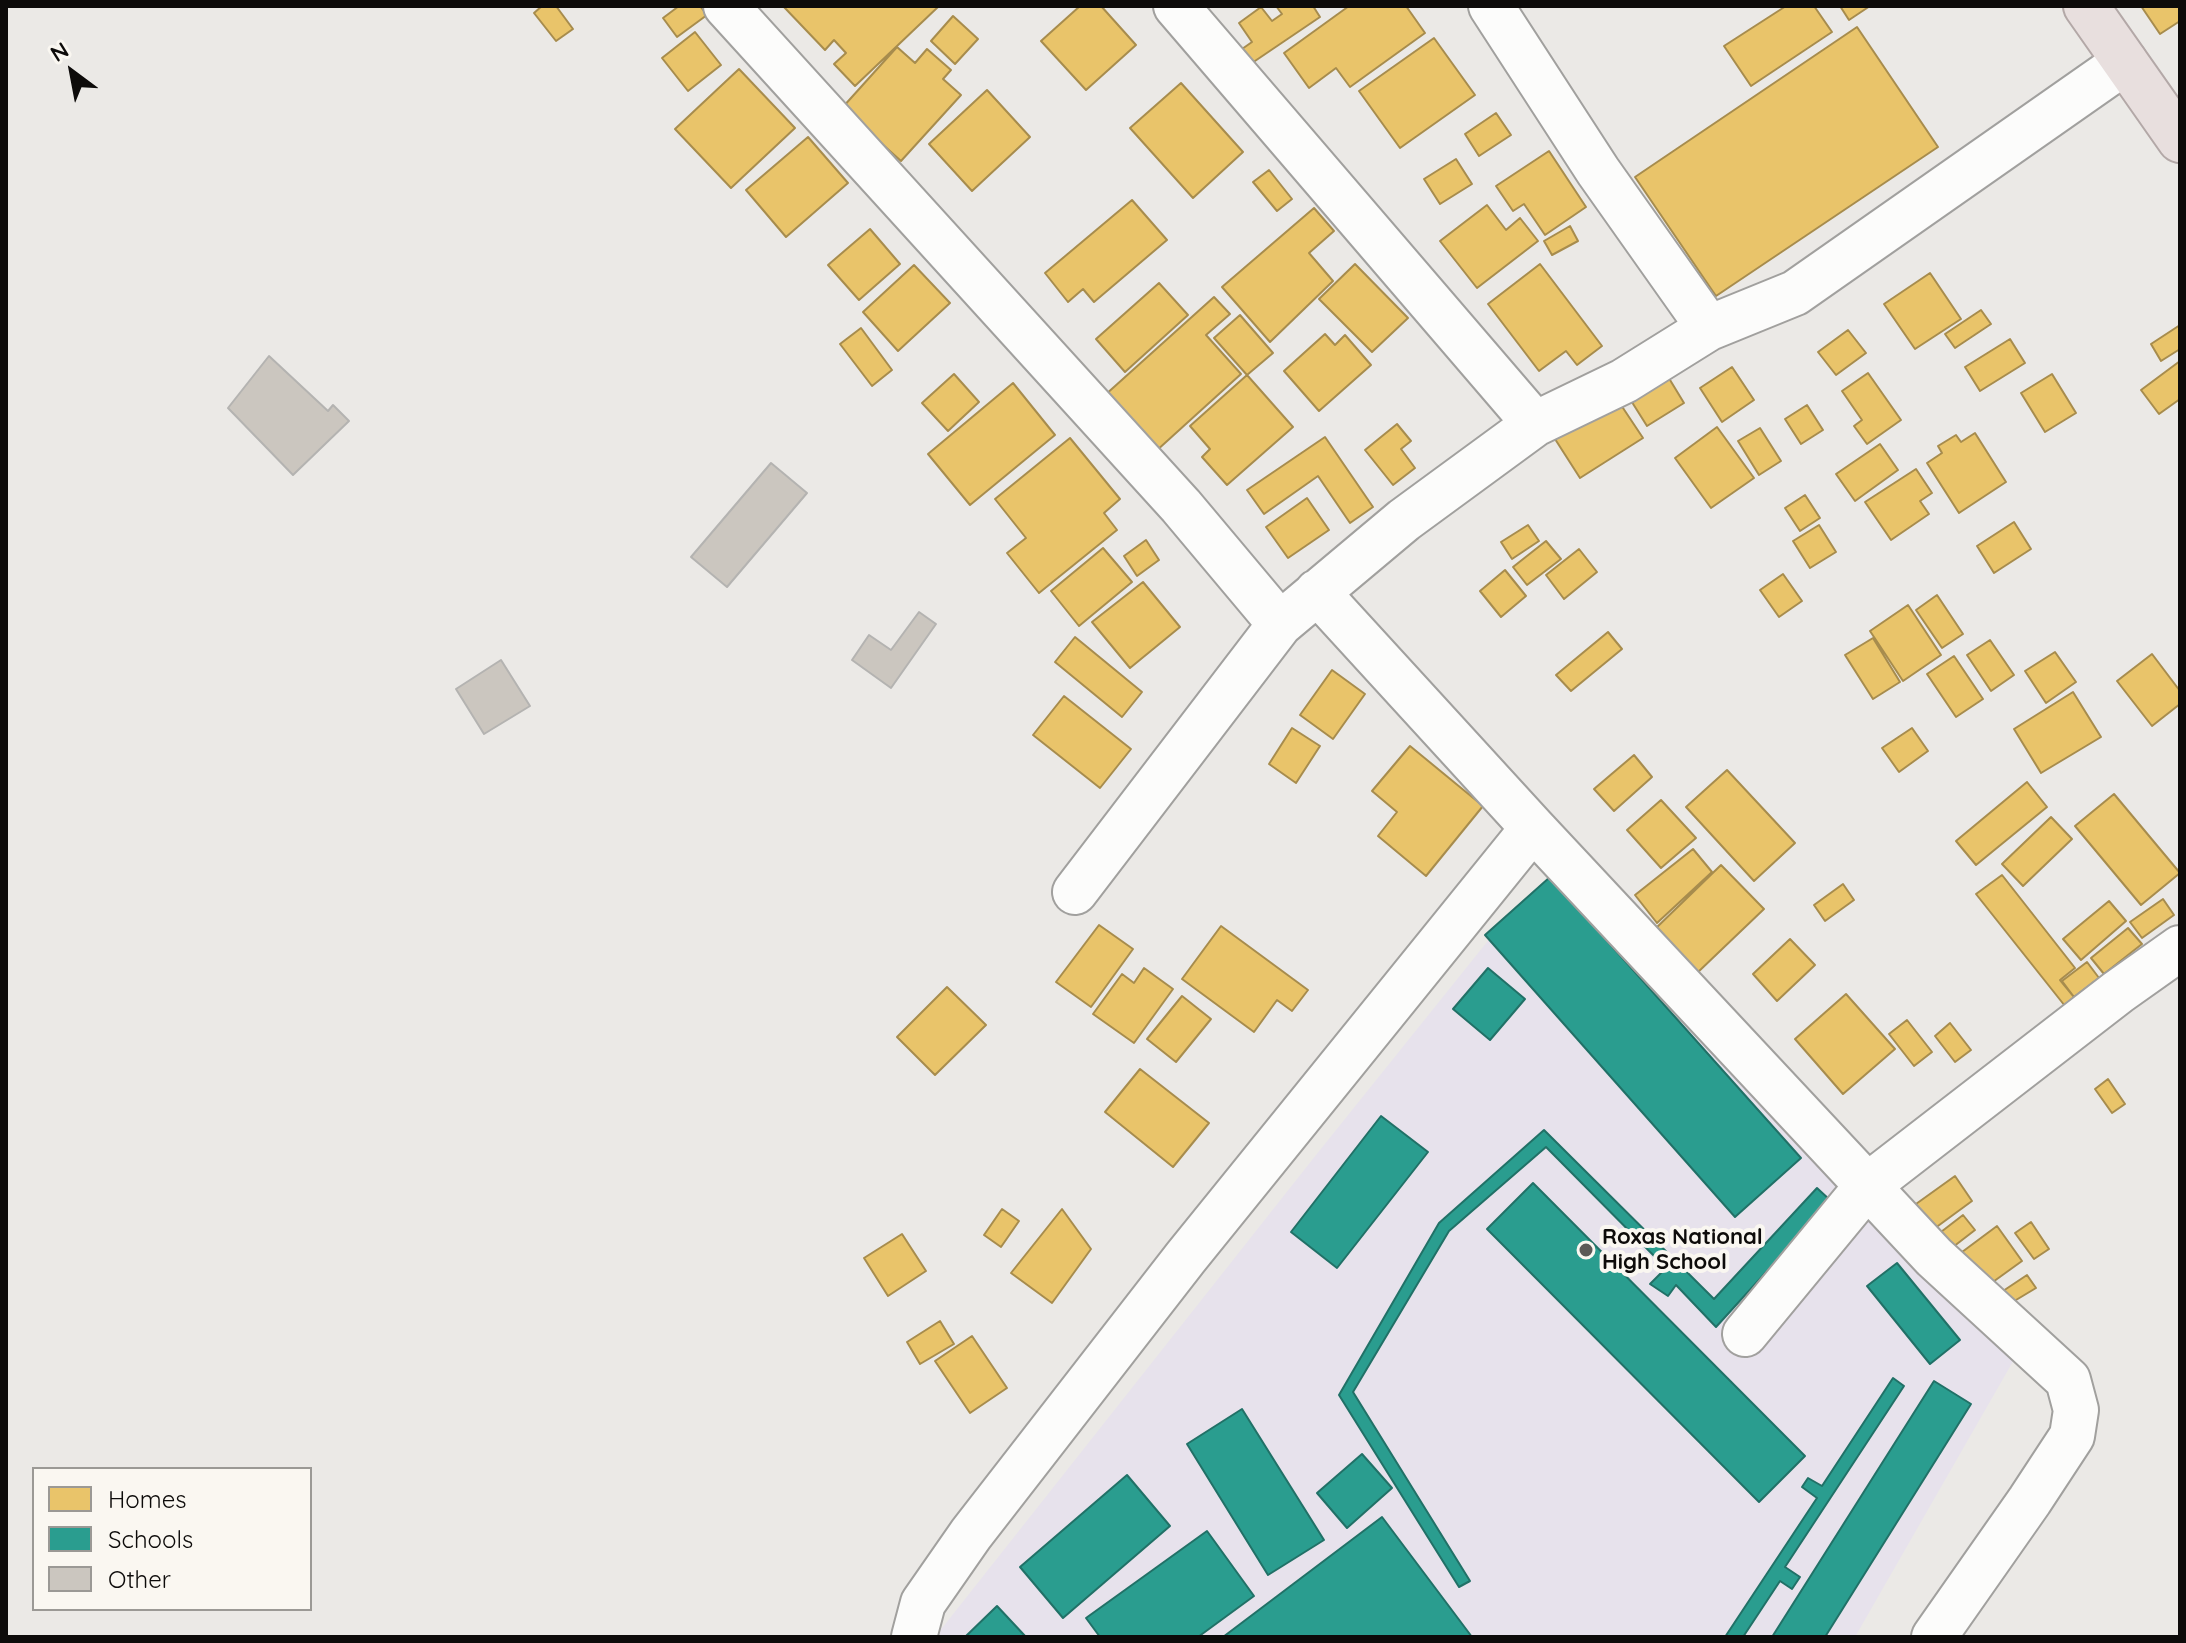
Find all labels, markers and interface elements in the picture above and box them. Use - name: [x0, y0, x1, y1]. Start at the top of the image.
- north arrow: [32, 32, 112, 112]
- text: N: [45, 35, 74, 68]
- place label: Roxas National High School: [1602, 1224, 1763, 1276]
- marker: Roxas National High School: [1577, 1241, 1595, 1259]
- legend: [32, 1467, 312, 1611]
- text: Homes: [108, 1484, 186, 1514]
- text: Schools: [108, 1524, 193, 1554]
- text: Other: [108, 1564, 171, 1594]

